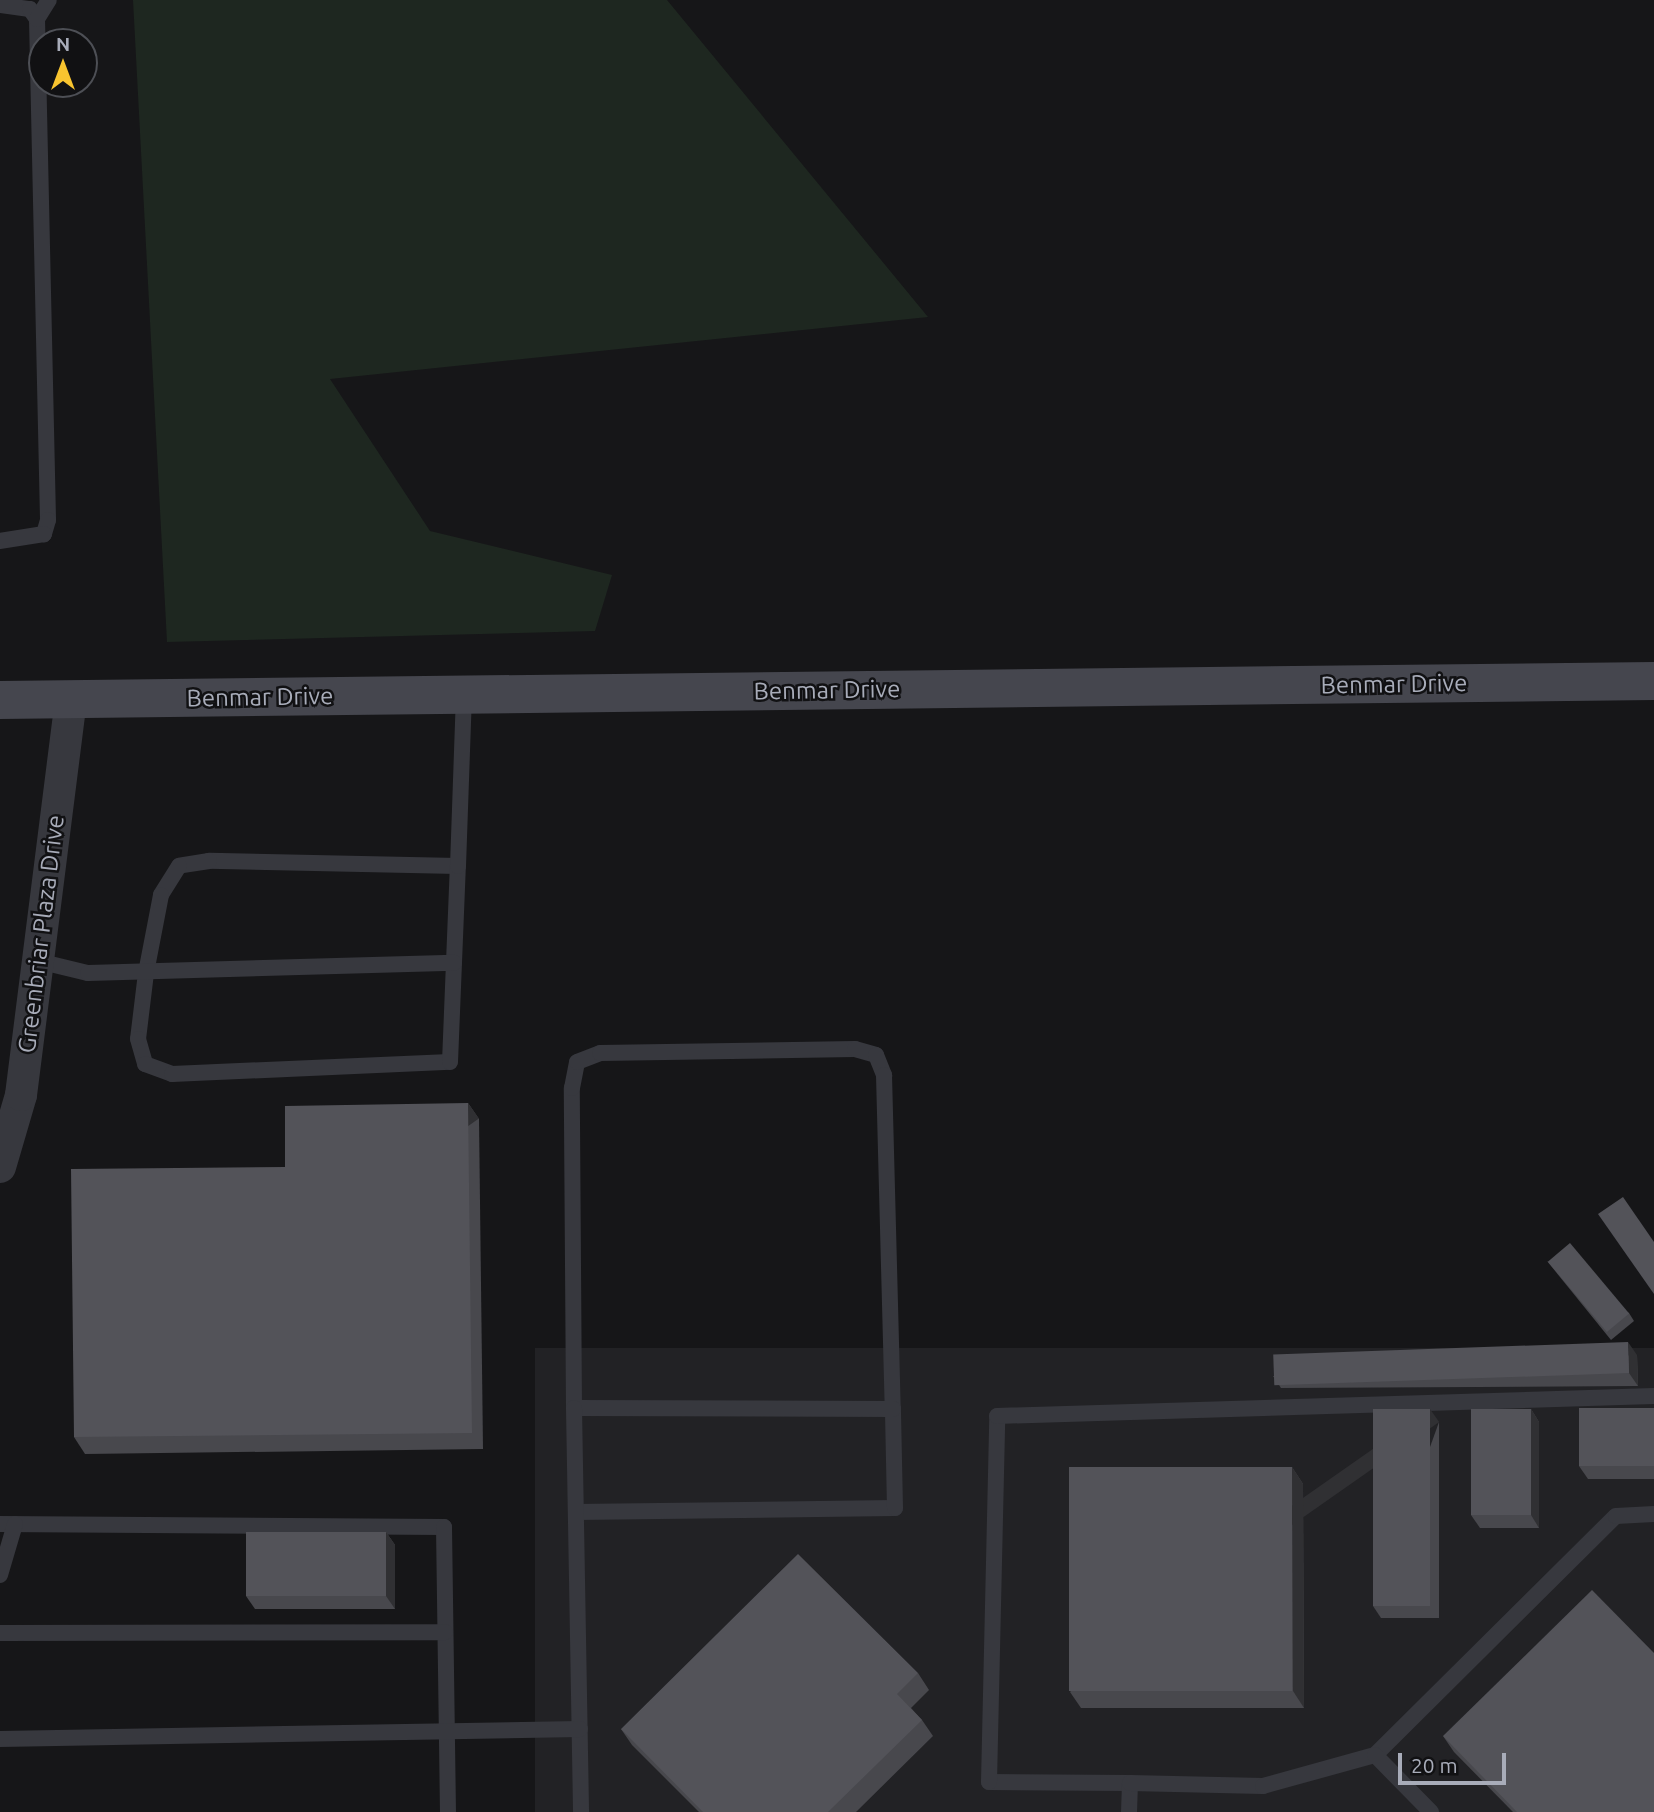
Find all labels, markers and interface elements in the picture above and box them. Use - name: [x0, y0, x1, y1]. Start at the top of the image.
- north arrow: [28, 28, 98, 98]
- text: N: [56, 33, 70, 55]
- street label: Benmar Drive: [1320, 668, 1468, 700]
- street label: Benmar Drive: [753, 674, 901, 706]
- street label: Benmar Drive: [186, 681, 334, 713]
- street label: Greenbriar Plaza Drive: [12, 813, 70, 1055]
- scale bar: [1402, 1738, 1510, 1782]
- text: 20 m: [1411, 1753, 1458, 1777]

